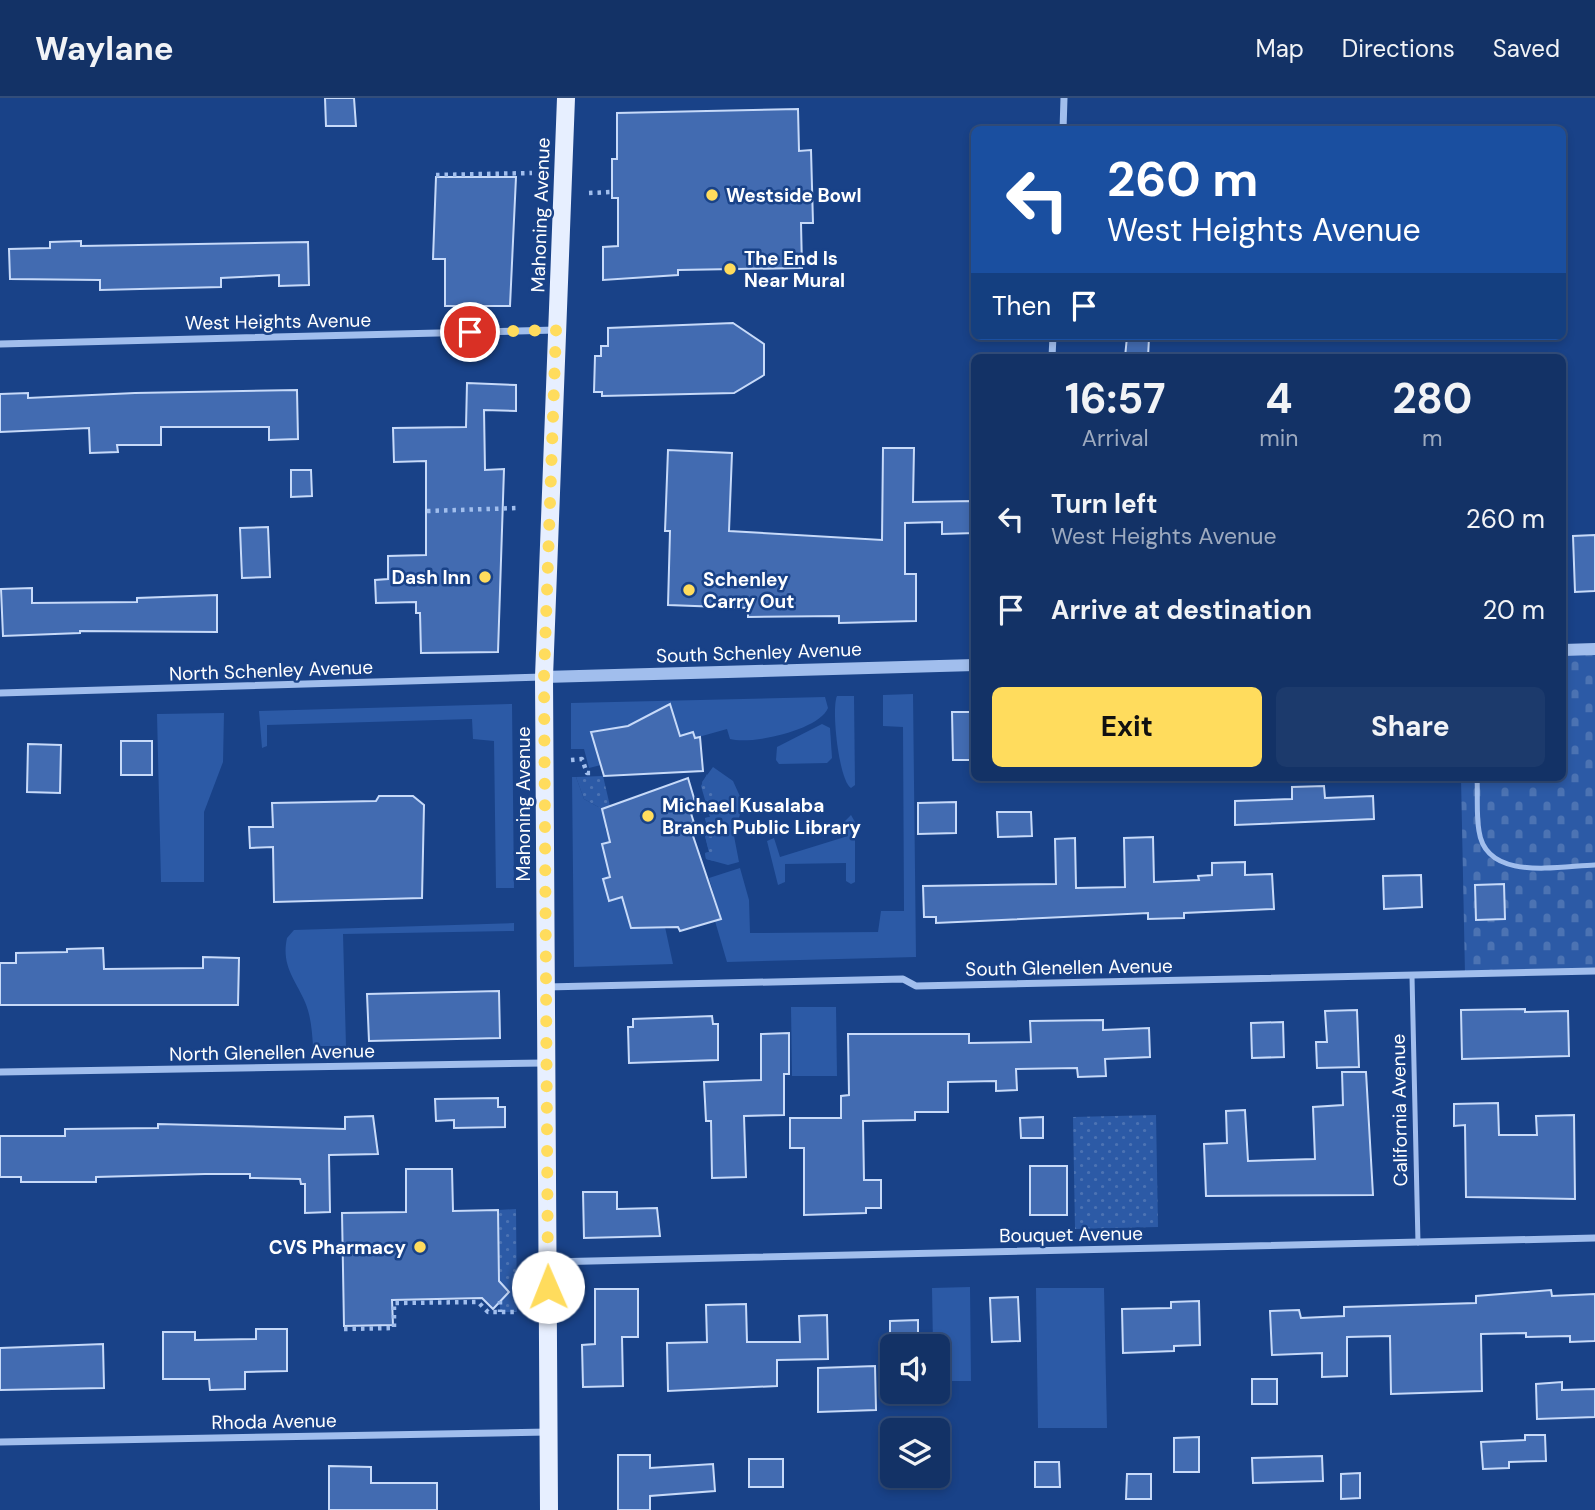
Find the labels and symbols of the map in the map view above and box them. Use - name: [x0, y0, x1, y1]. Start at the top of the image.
- street label: Mahoning Avenue: [525, 137, 556, 293]
- place label: Westside Bowl: [726, 183, 862, 208]
- marker: Westside Bowl: [704, 187, 720, 203]
- place label: The End Is Near Mural: [744, 246, 845, 293]
- marker: The End Is Near Mural: [722, 261, 738, 277]
- pin: [440, 302, 500, 362]
- street label: West Heights Avenue: [185, 307, 371, 336]
- place label: Dash Inn: [392, 565, 471, 590]
- place label: Schenley Carry Out: [703, 567, 794, 614]
- marker: Dash Inn: [477, 569, 493, 585]
- marker: Schenley Carry Out: [681, 582, 697, 598]
- street label: South Schenley Avenue: [656, 636, 862, 669]
- street label: North Schenley Avenue: [169, 654, 373, 687]
- street label: Mahoning Avenue: [511, 726, 536, 882]
- place label: Michael Kusalaba Branch Public Library: [662, 793, 862, 840]
- marker: Michael Kusalaba Branch Public Library: [640, 808, 656, 824]
- street label: South Glenellen Avenue: [965, 953, 1173, 982]
- street label: California Avenue: [1386, 1034, 1413, 1186]
- street label: North Glenellen Avenue: [169, 1038, 375, 1067]
- street label: Bouquet Avenue: [999, 1221, 1143, 1248]
- place label: CVS Pharmacy: [269, 1235, 407, 1260]
- marker: CVS Pharmacy: [412, 1239, 428, 1255]
- position arrow: [511, 1250, 585, 1324]
- street label: Rhoda Avenue: [211, 1408, 337, 1435]

